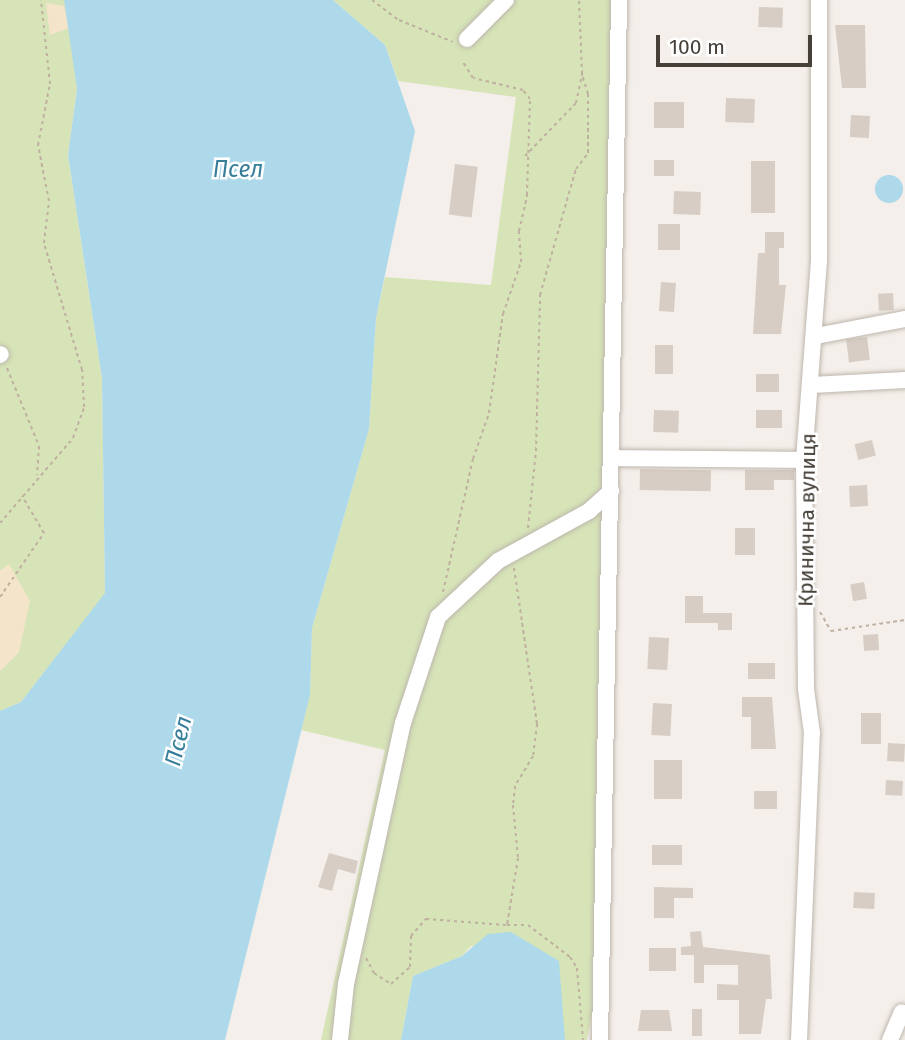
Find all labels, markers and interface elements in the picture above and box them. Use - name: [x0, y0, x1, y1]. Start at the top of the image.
- scale bar: [660, 21, 816, 65]
- text: 100 m: [669, 34, 725, 60]
- water label: Псел: [213, 155, 263, 183]
- street label: Кринична вулиця: [793, 433, 821, 607]
- water label: Псел: [158, 713, 198, 769]

